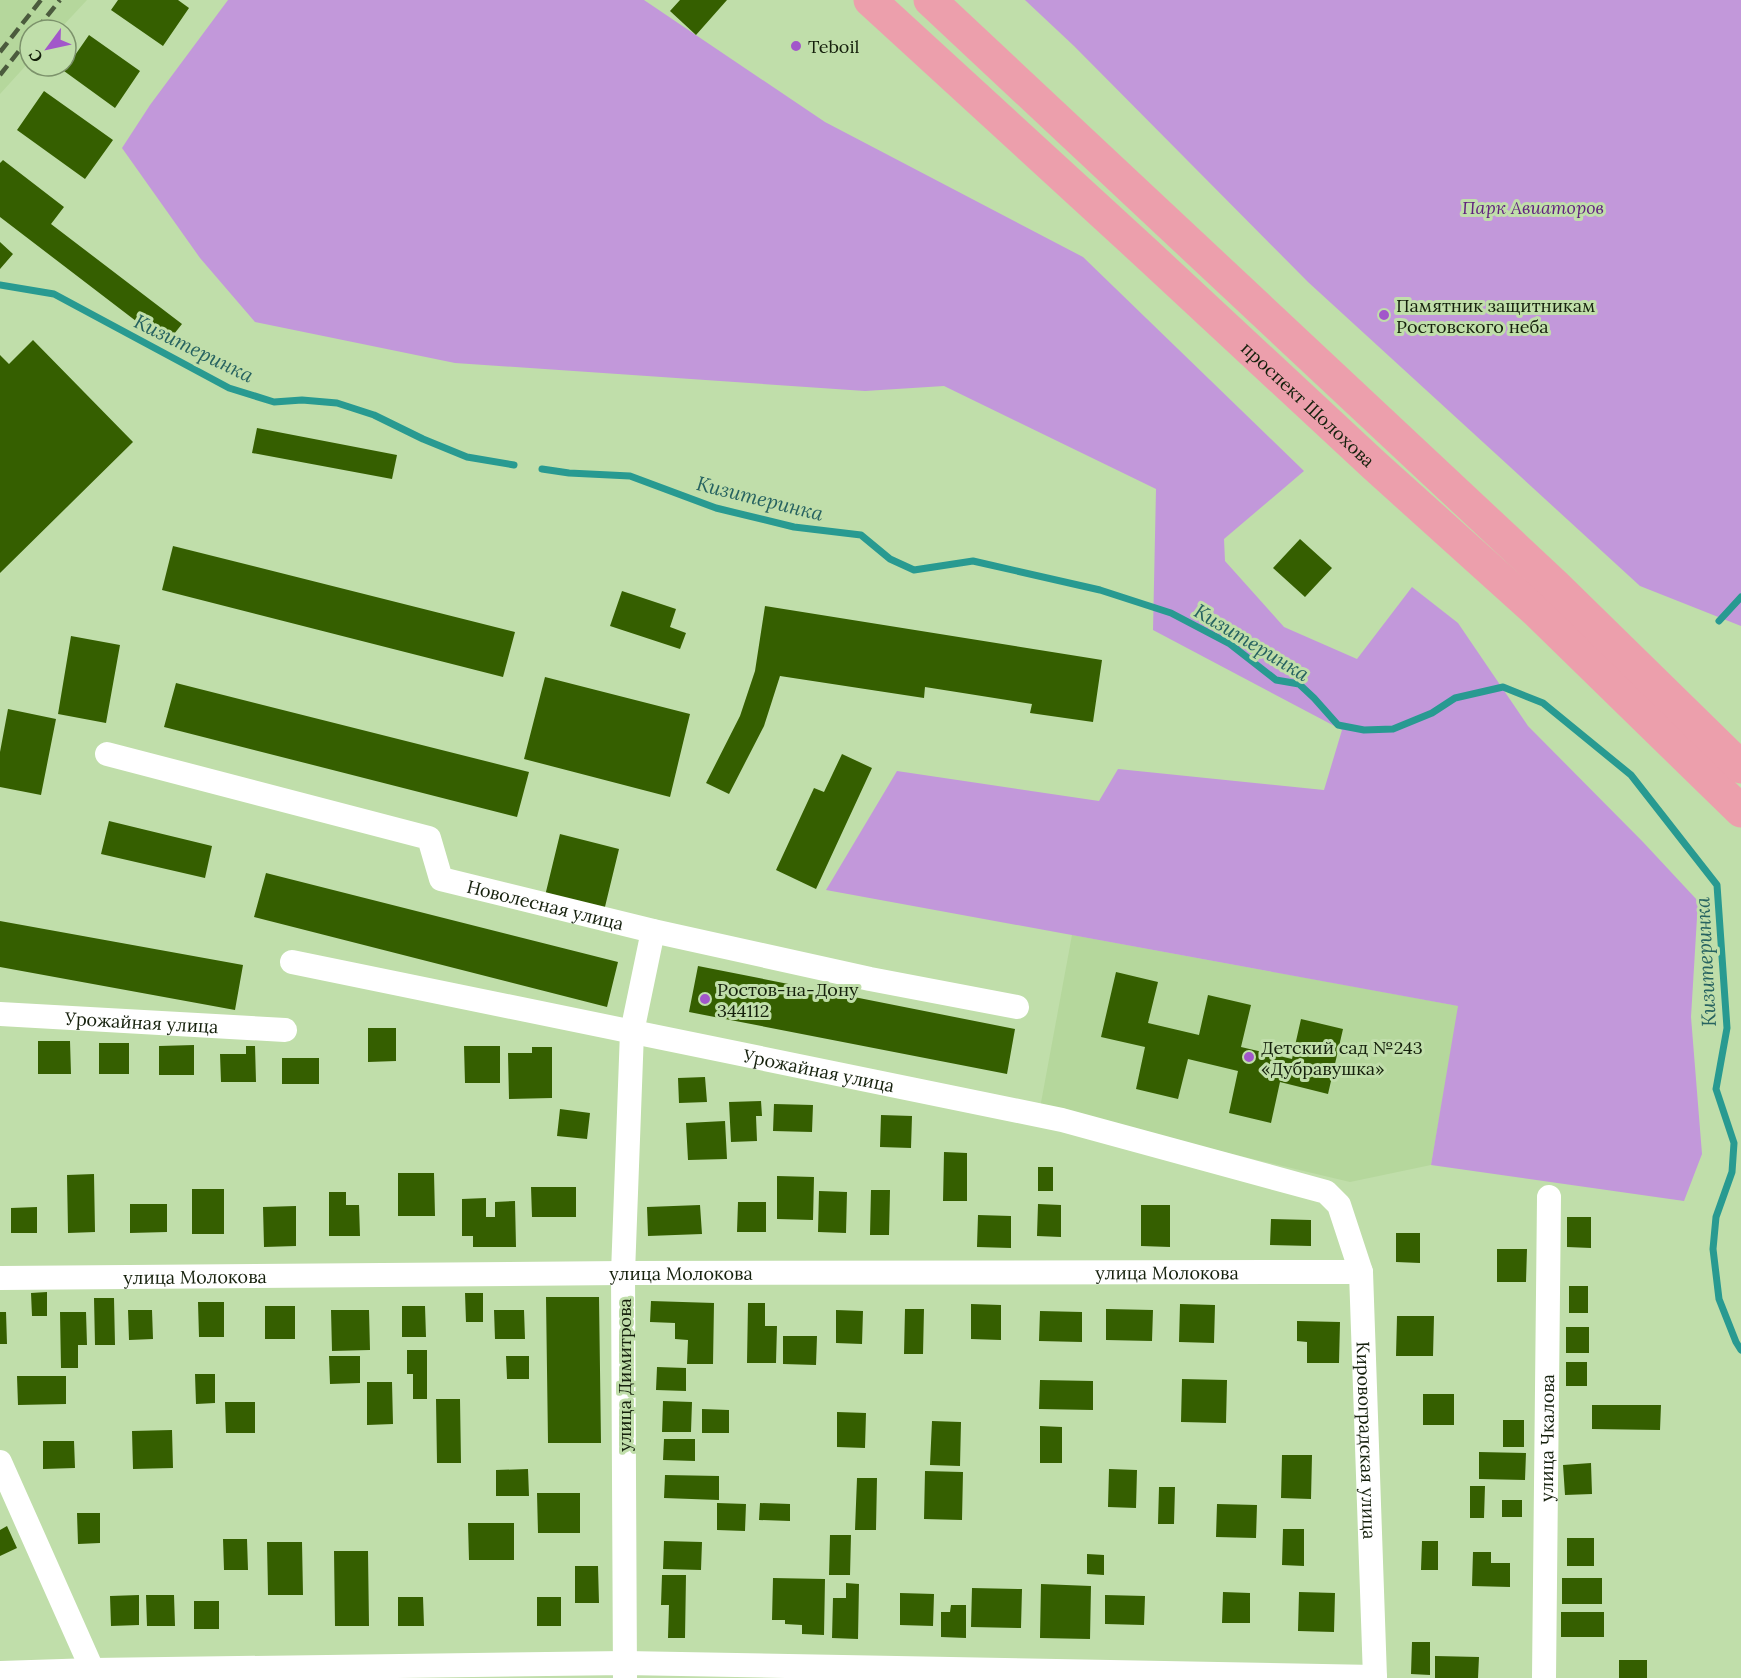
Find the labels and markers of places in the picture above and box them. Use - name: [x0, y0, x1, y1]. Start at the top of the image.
- place label: Teboil: [808, 35, 859, 58]
- marker: Teboil: [789, 39, 803, 53]
- place label: Памятник защитникам Ростовского неба: [1396, 294, 1595, 338]
- marker: Памятник защитникам Ростовского неба: [1377, 308, 1391, 322]
- place label: Ростов-на-Дону 344112: [717, 978, 859, 1022]
- marker: Ростов-на-Дону 344112: [698, 992, 712, 1006]
- place label: Детский сад №243 «Дубравушка»: [1261, 1036, 1423, 1080]
- marker: Детский сад №243 «Дубравушка»: [1242, 1050, 1256, 1064]

